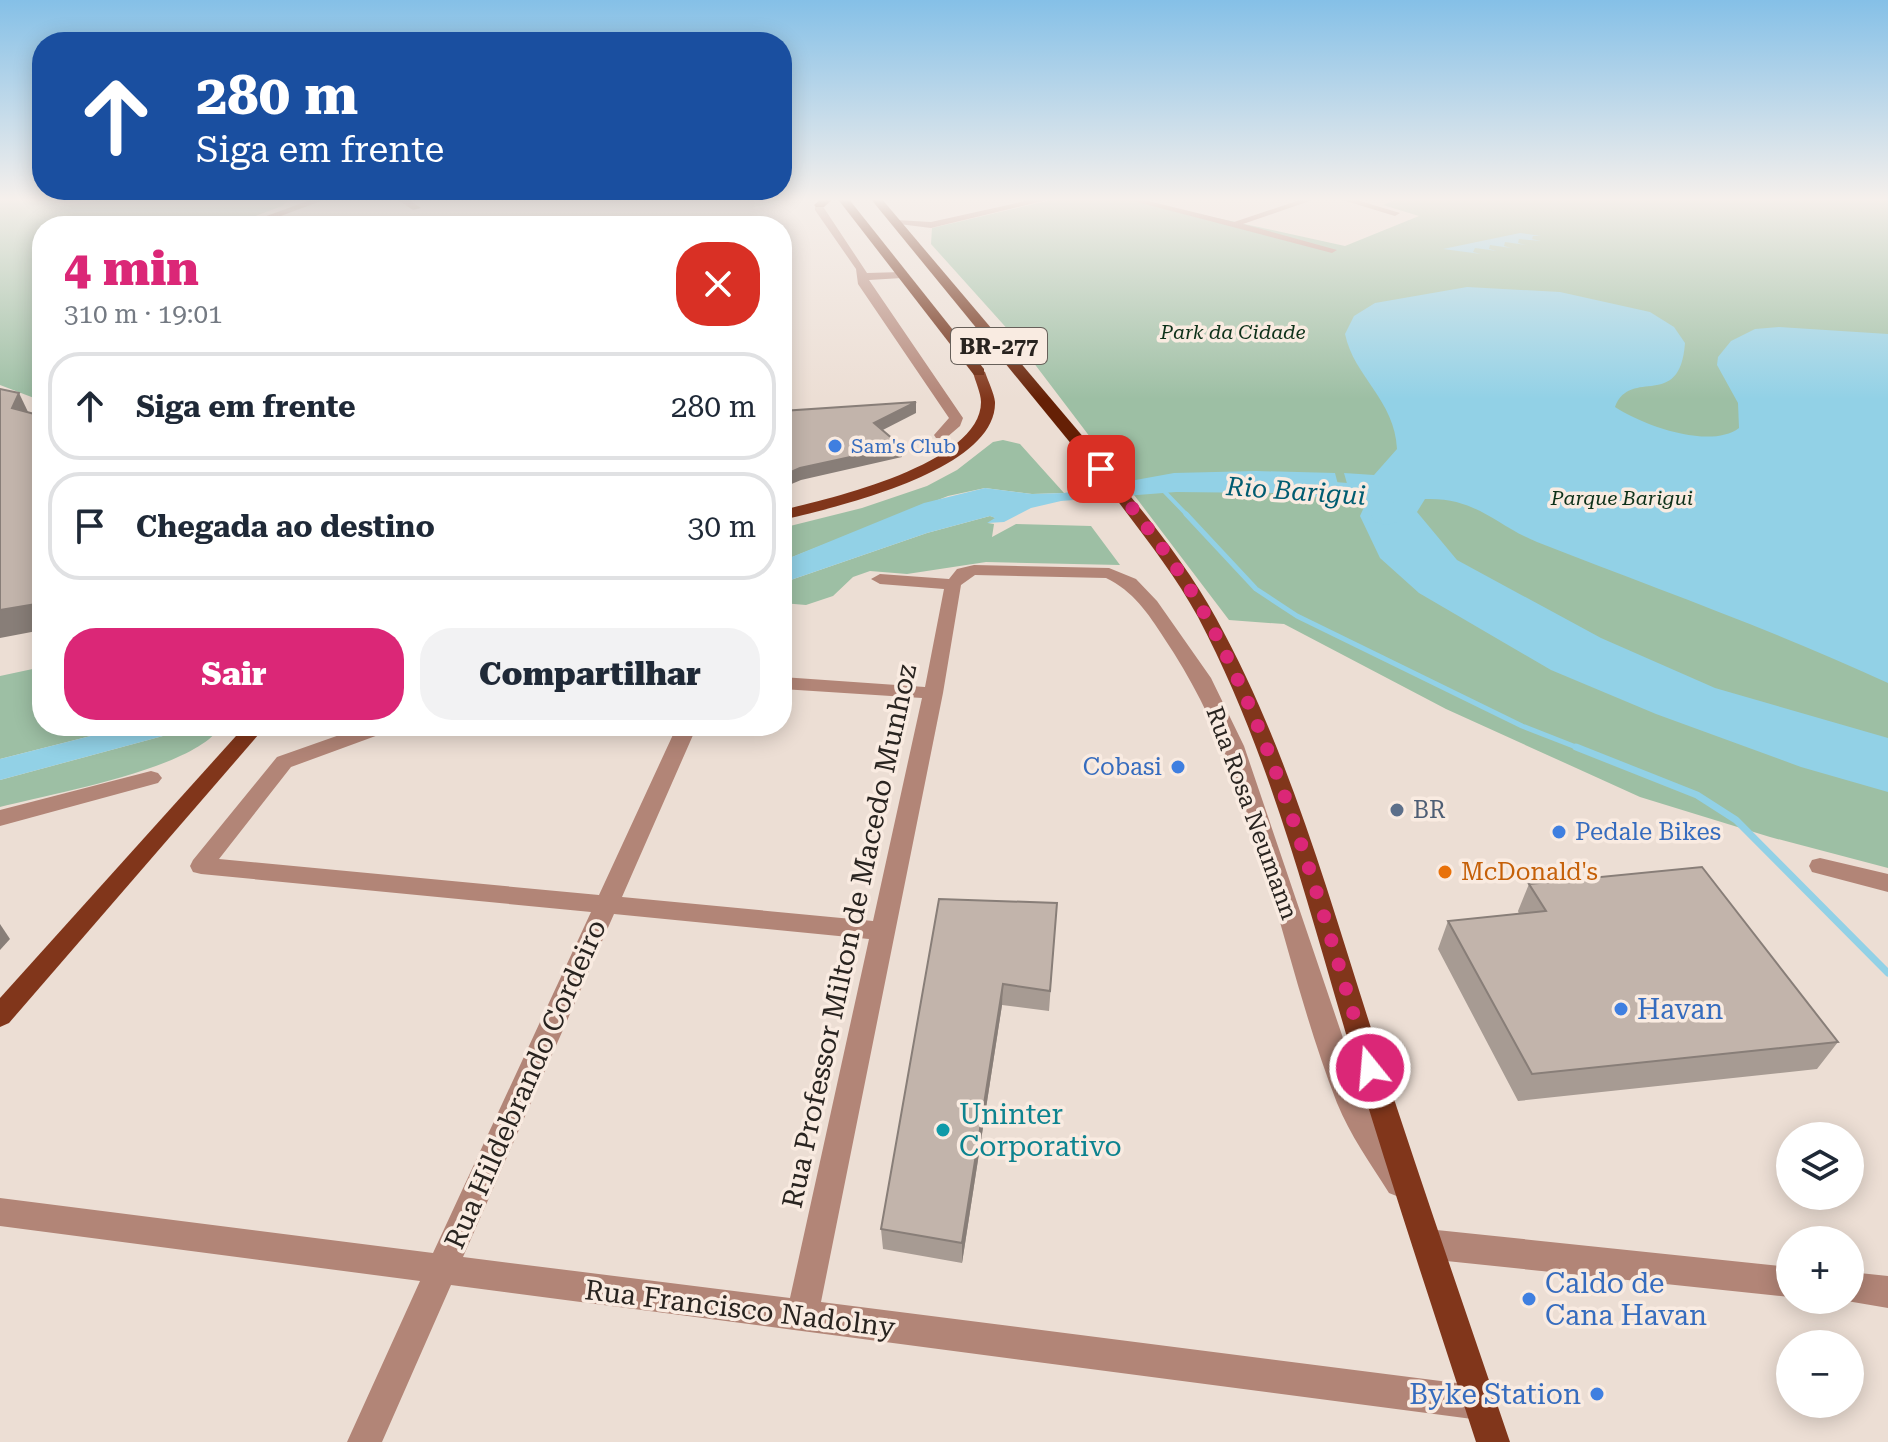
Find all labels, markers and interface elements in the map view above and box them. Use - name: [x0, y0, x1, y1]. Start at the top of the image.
- text: 280 m: [196, 62, 358, 128]
- icon: ahead: [64, 64, 168, 168]
- text: Siga em frente: [196, 129, 444, 171]
- text: 4 min: [64, 241, 199, 297]
- button: close: [676, 242, 760, 326]
- text: 310 m · 19:01: [64, 299, 223, 329]
- park label: Park da Cidade: [1159, 320, 1306, 344]
- road number: BR-277: [951, 328, 1047, 364]
- icon: ahead: [68, 384, 112, 428]
- text: Siga em frente: [136, 389, 356, 424]
- text: 280 m: [671, 389, 756, 424]
- place label: Sam's Club: [851, 434, 956, 458]
- pin: [1067, 435, 1135, 503]
- marker: Sam's Club: [826, 437, 844, 455]
- icon: arrive: [1079, 447, 1123, 491]
- water label: Rio Barigui: [1224, 471, 1367, 511]
- park label: Parque Barigui: [1550, 486, 1693, 510]
- icon: arrive: [68, 504, 112, 548]
- text: Chegada ao destino: [136, 509, 435, 544]
- text: 30 m: [687, 509, 756, 544]
- button: Sair: [64, 628, 404, 720]
- button: Compartilhar: [420, 628, 760, 720]
- street label: Rua Professor Milton de Macedo Munhoz: [776, 661, 923, 1211]
- street label: Rua Rosa Neumann: [1200, 703, 1304, 923]
- place label: Cobasi: [1083, 753, 1162, 781]
- marker: Cobasi: [1169, 758, 1187, 776]
- place label: BR: [1413, 796, 1446, 824]
- marker: BR: [1388, 801, 1406, 819]
- place label: Pedale Bikes: [1575, 818, 1721, 846]
- marker: Pedale Bikes: [1550, 823, 1568, 841]
- place label: McDonald's: [1461, 858, 1598, 886]
- marker: McDonald's: [1436, 863, 1454, 881]
- street label: Rua Hildebrando Cordeiro: [438, 915, 613, 1254]
- place label: Havan: [1637, 993, 1723, 1026]
- marker: Havan: [1612, 1000, 1630, 1018]
- position arrow: [1328, 1026, 1412, 1110]
- place label: Uninter Corporativo: [959, 1098, 1122, 1163]
- marker: Uninter Corporativo: [934, 1121, 952, 1139]
- map controls: [1776, 1122, 1864, 1418]
- button: layers: [1776, 1122, 1864, 1210]
- button: +: [1776, 1226, 1864, 1314]
- place label: Caldo de Cana Havan: [1545, 1267, 1707, 1332]
- street label: Rua Francisco Nadolny: [583, 1273, 897, 1344]
- marker: Caldo de Cana Havan: [1520, 1290, 1538, 1308]
- button: −: [1776, 1330, 1864, 1418]
- place label: Byke Station: [1409, 1378, 1581, 1411]
- marker: Byke Station: [1588, 1385, 1606, 1403]

